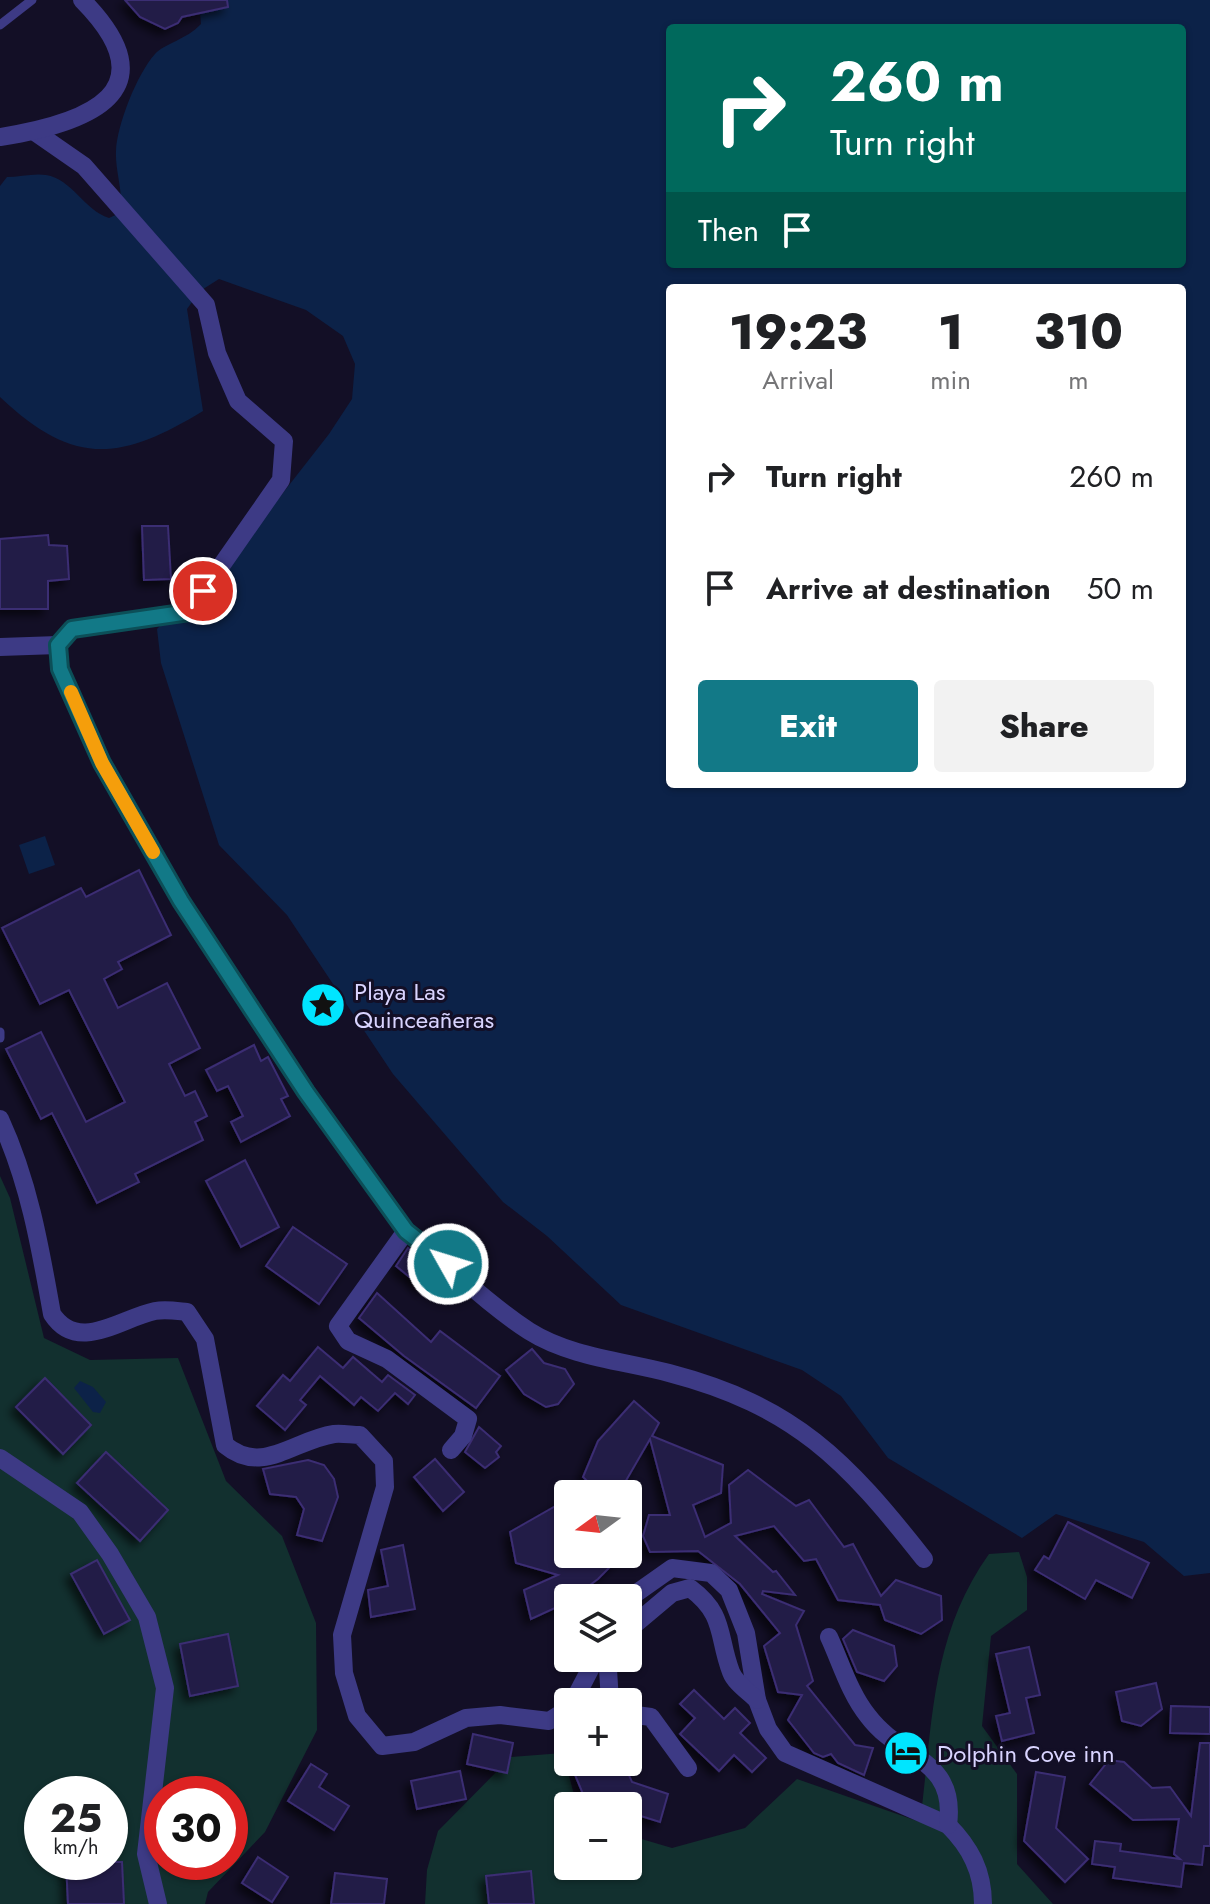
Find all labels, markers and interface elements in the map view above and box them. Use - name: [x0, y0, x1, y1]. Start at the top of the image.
- text: 260 m: [830, 41, 1004, 122]
- icon: right: [698, 56, 802, 160]
- text: Turn right: [830, 116, 975, 168]
- icon: arrive: [775, 208, 819, 252]
- text: Then: [698, 209, 759, 252]
- text: 19:23: [729, 298, 867, 367]
- text: 1: [938, 298, 963, 367]
- text: 310: [1034, 298, 1123, 367]
- text: Arrival: [762, 361, 834, 399]
- text: min: [930, 361, 971, 399]
- text: m: [1068, 361, 1089, 399]
- icon: right: [698, 454, 742, 498]
- text: Turn right: [766, 455, 902, 498]
- text: 260 m: [1069, 455, 1154, 498]
- pin: [169, 557, 237, 625]
- icon: arrive: [698, 566, 742, 610]
- text: Arrive at destination: [766, 567, 1051, 610]
- text: 50 m: [1087, 567, 1154, 610]
- icon: arrive: [181, 569, 225, 613]
- button: Exit: [698, 680, 918, 772]
- button: Share: [934, 680, 1154, 772]
- place label: Playa Las Quinceañeras: [354, 974, 494, 1037]
- place icon: Playa Las Quinceañeras: [299, 981, 347, 1029]
- position arrow: [406, 1222, 490, 1306]
- north arrow: [554, 1480, 642, 1568]
- map controls: [554, 1480, 642, 1880]
- button: layers: [554, 1584, 642, 1672]
- button: +: [554, 1688, 642, 1776]
- hotel icon: Dolphin Cove inn: [882, 1729, 930, 1777]
- place label: Dolphin Cove inn: [937, 1736, 1115, 1771]
- speed limit sign: 30: [144, 1776, 248, 1880]
- text: 25: [50, 1789, 102, 1847]
- button: −: [554, 1792, 642, 1880]
- text: km/h: [53, 1833, 99, 1862]

